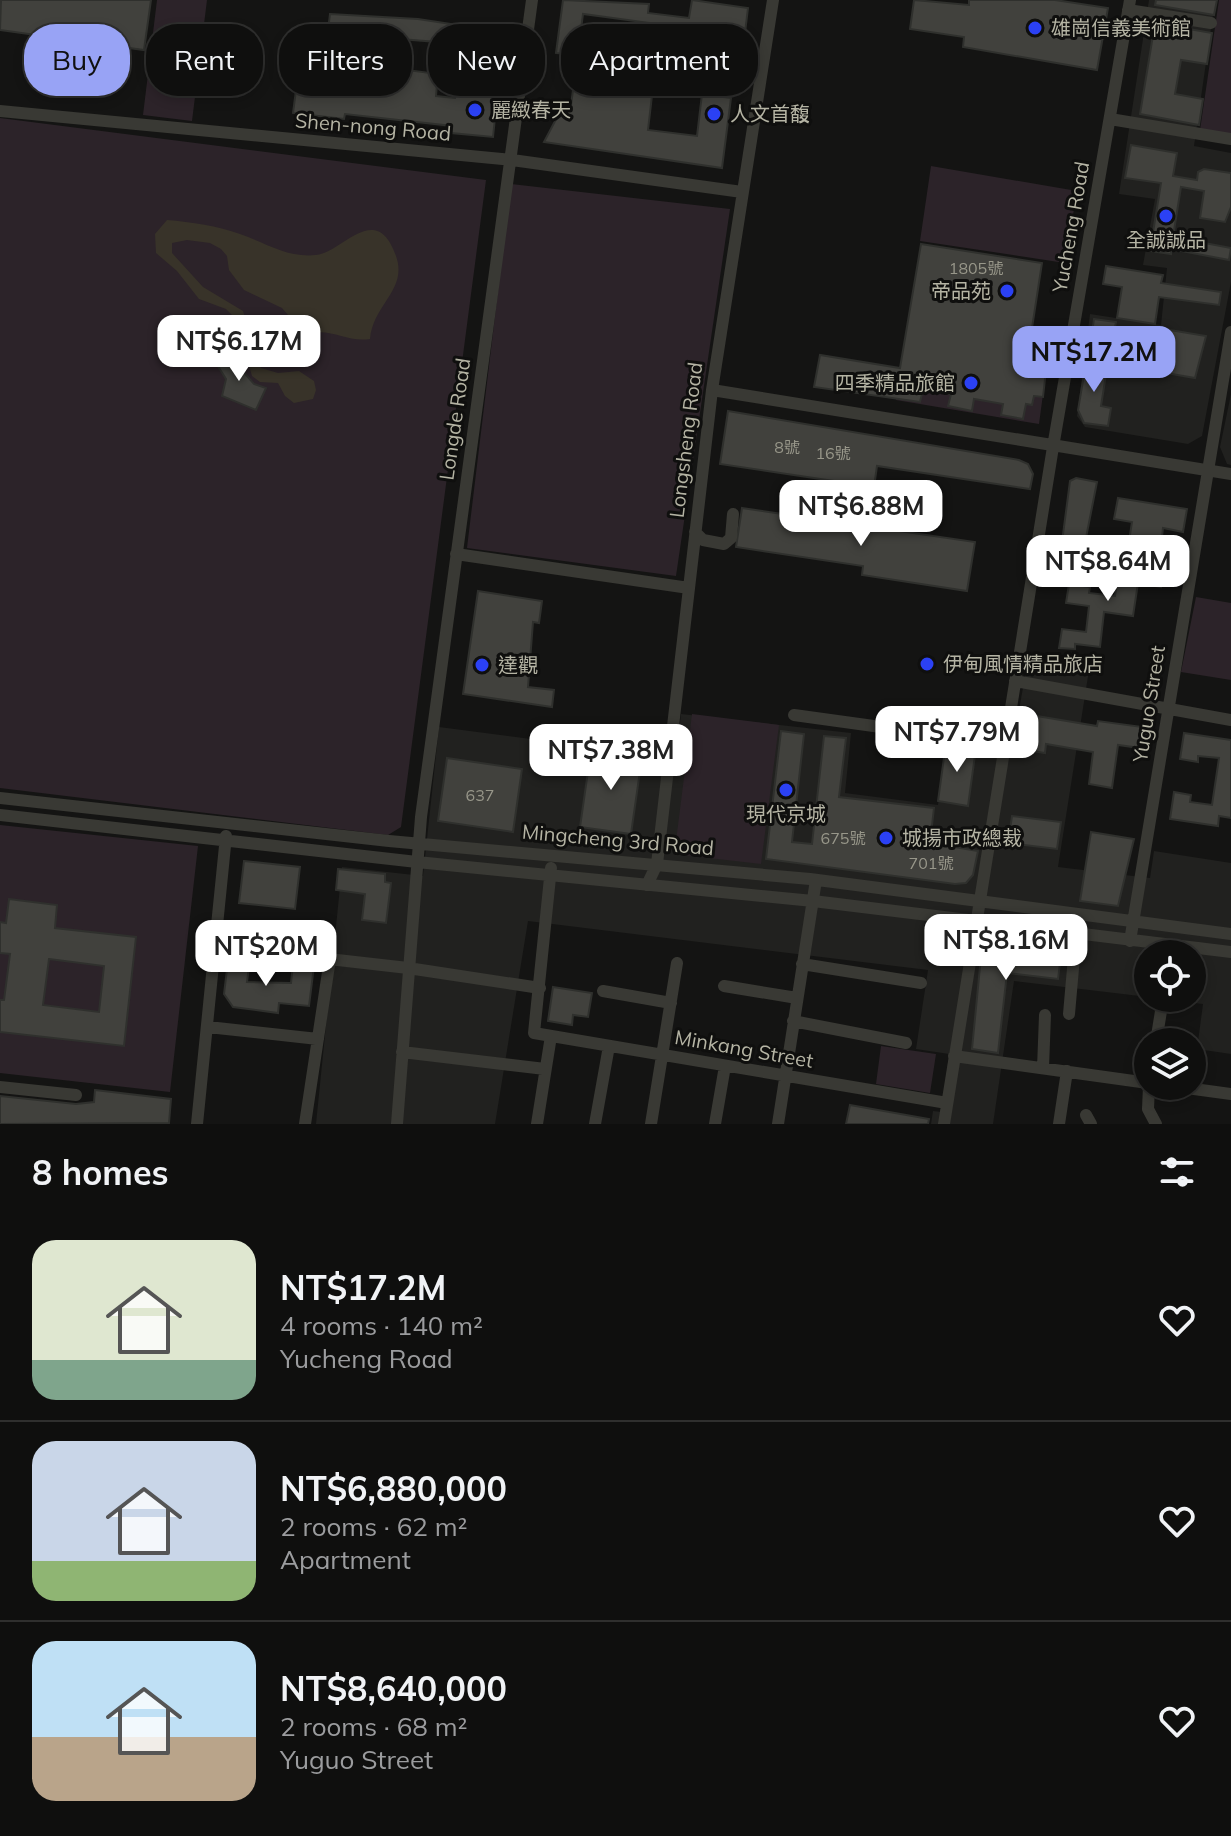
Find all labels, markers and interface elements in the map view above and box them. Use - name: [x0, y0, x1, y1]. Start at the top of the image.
- place label: 雄崗信義美術館: [1051, 15, 1191, 40]
- marker: 雄崗信義美術館: [1026, 19, 1044, 37]
- chip: Buy: [24, 24, 130, 96]
- chip: Rent: [146, 24, 263, 96]
- chip: Filters: [279, 24, 412, 96]
- chip: New: [428, 24, 545, 96]
- chip: Apartment: [561, 24, 758, 96]
- place label: 麗緻春天: [491, 97, 571, 122]
- marker: 麗緻春天: [466, 101, 484, 119]
- place label: 人文首馥: [730, 101, 810, 126]
- marker: 人文首馥: [705, 105, 723, 123]
- street label: Shen-nong Road: [294, 107, 452, 146]
- street label: Yucheng Road: [1046, 159, 1094, 295]
- marker: 全誠誠品: [1157, 207, 1175, 225]
- place label: 全誠誠品: [1126, 227, 1206, 252]
- house number: 1805號: [949, 258, 1003, 278]
- place label: 帝品苑: [931, 278, 991, 303]
- marker: 帝品苑: [998, 282, 1016, 300]
- pin: NT$6.17M: [156, 315, 322, 383]
- text: NT$6.17M: [175, 324, 303, 357]
- pin: NT$17.2M: [1011, 326, 1177, 394]
- text: NT$17.2M: [1030, 335, 1158, 368]
- street label: Longde Road: [434, 356, 475, 482]
- street label: Longsheng Road: [664, 361, 707, 519]
- place label: 四季精品旅館: [835, 370, 955, 395]
- marker: 四季精品旅館: [962, 374, 980, 392]
- house number: 8號: [774, 437, 800, 457]
- house number: 16號: [815, 443, 851, 463]
- pin: NT$6.88M: [778, 480, 944, 548]
- text: NT$6.88M: [797, 489, 925, 522]
- pin: NT$8.64M: [1025, 535, 1191, 603]
- text: NT$8.64M: [1044, 544, 1172, 577]
- street label: Yuguo Street: [1127, 644, 1170, 765]
- place label: 伊甸風情精品旅店: [943, 651, 1103, 676]
- place label: 達觀: [498, 652, 538, 677]
- marker: 伊甸風情精品旅店: [918, 655, 936, 673]
- marker: 達觀: [473, 656, 491, 674]
- pin: NT$7.79M: [874, 706, 1040, 774]
- text: NT$7.79M: [893, 715, 1021, 748]
- pin: NT$7.38M: [528, 724, 694, 792]
- text: NT$7.38M: [547, 733, 675, 766]
- marker: 現代京城: [777, 781, 795, 799]
- house number: 637: [466, 785, 494, 805]
- place label: 現代京城: [746, 801, 826, 826]
- street label: Mingcheng 3rd Road: [521, 819, 715, 860]
- place label: 城揚市政總裁: [902, 825, 1022, 850]
- house number: 675號: [821, 828, 865, 848]
- marker: 城揚市政總裁: [877, 829, 895, 847]
- house number: 701號: [909, 853, 953, 873]
- pin: NT$8.16M: [923, 914, 1089, 982]
- pin: NT$20M: [201, 920, 331, 988]
- text: NT$8.16M: [942, 923, 1070, 956]
- text: NT$20M: [213, 929, 319, 962]
- map controls: [1134, 940, 1206, 1100]
- button: locate: [1134, 940, 1206, 1012]
- street label: Minkang Street: [673, 1024, 815, 1073]
- button: layers: [1134, 1028, 1206, 1100]
- icon: filters: [1155, 1150, 1199, 1194]
- text: 8 homes: [32, 1151, 169, 1194]
- text: NT$17.2M: [280, 1266, 446, 1309]
- icon: home: [96, 1272, 192, 1368]
- icon: heart: [1155, 1298, 1199, 1342]
- text: 4 rooms · 140 m²: [280, 1309, 483, 1342]
- text: Yucheng Road: [280, 1342, 453, 1375]
- text: NT$6,880,000: [280, 1467, 507, 1510]
- icon: home: [96, 1473, 192, 1569]
- icon: heart: [1155, 1499, 1199, 1543]
- text: 2 rooms · 62 m²: [280, 1510, 467, 1543]
- text: Apartment: [280, 1543, 411, 1576]
- text: NT$8,640,000: [280, 1667, 507, 1710]
- icon: home: [96, 1673, 192, 1769]
- icon: heart: [1155, 1699, 1199, 1743]
- text: 2 rooms · 68 m²: [280, 1710, 467, 1743]
- text: Yuguo Street: [280, 1743, 433, 1776]

